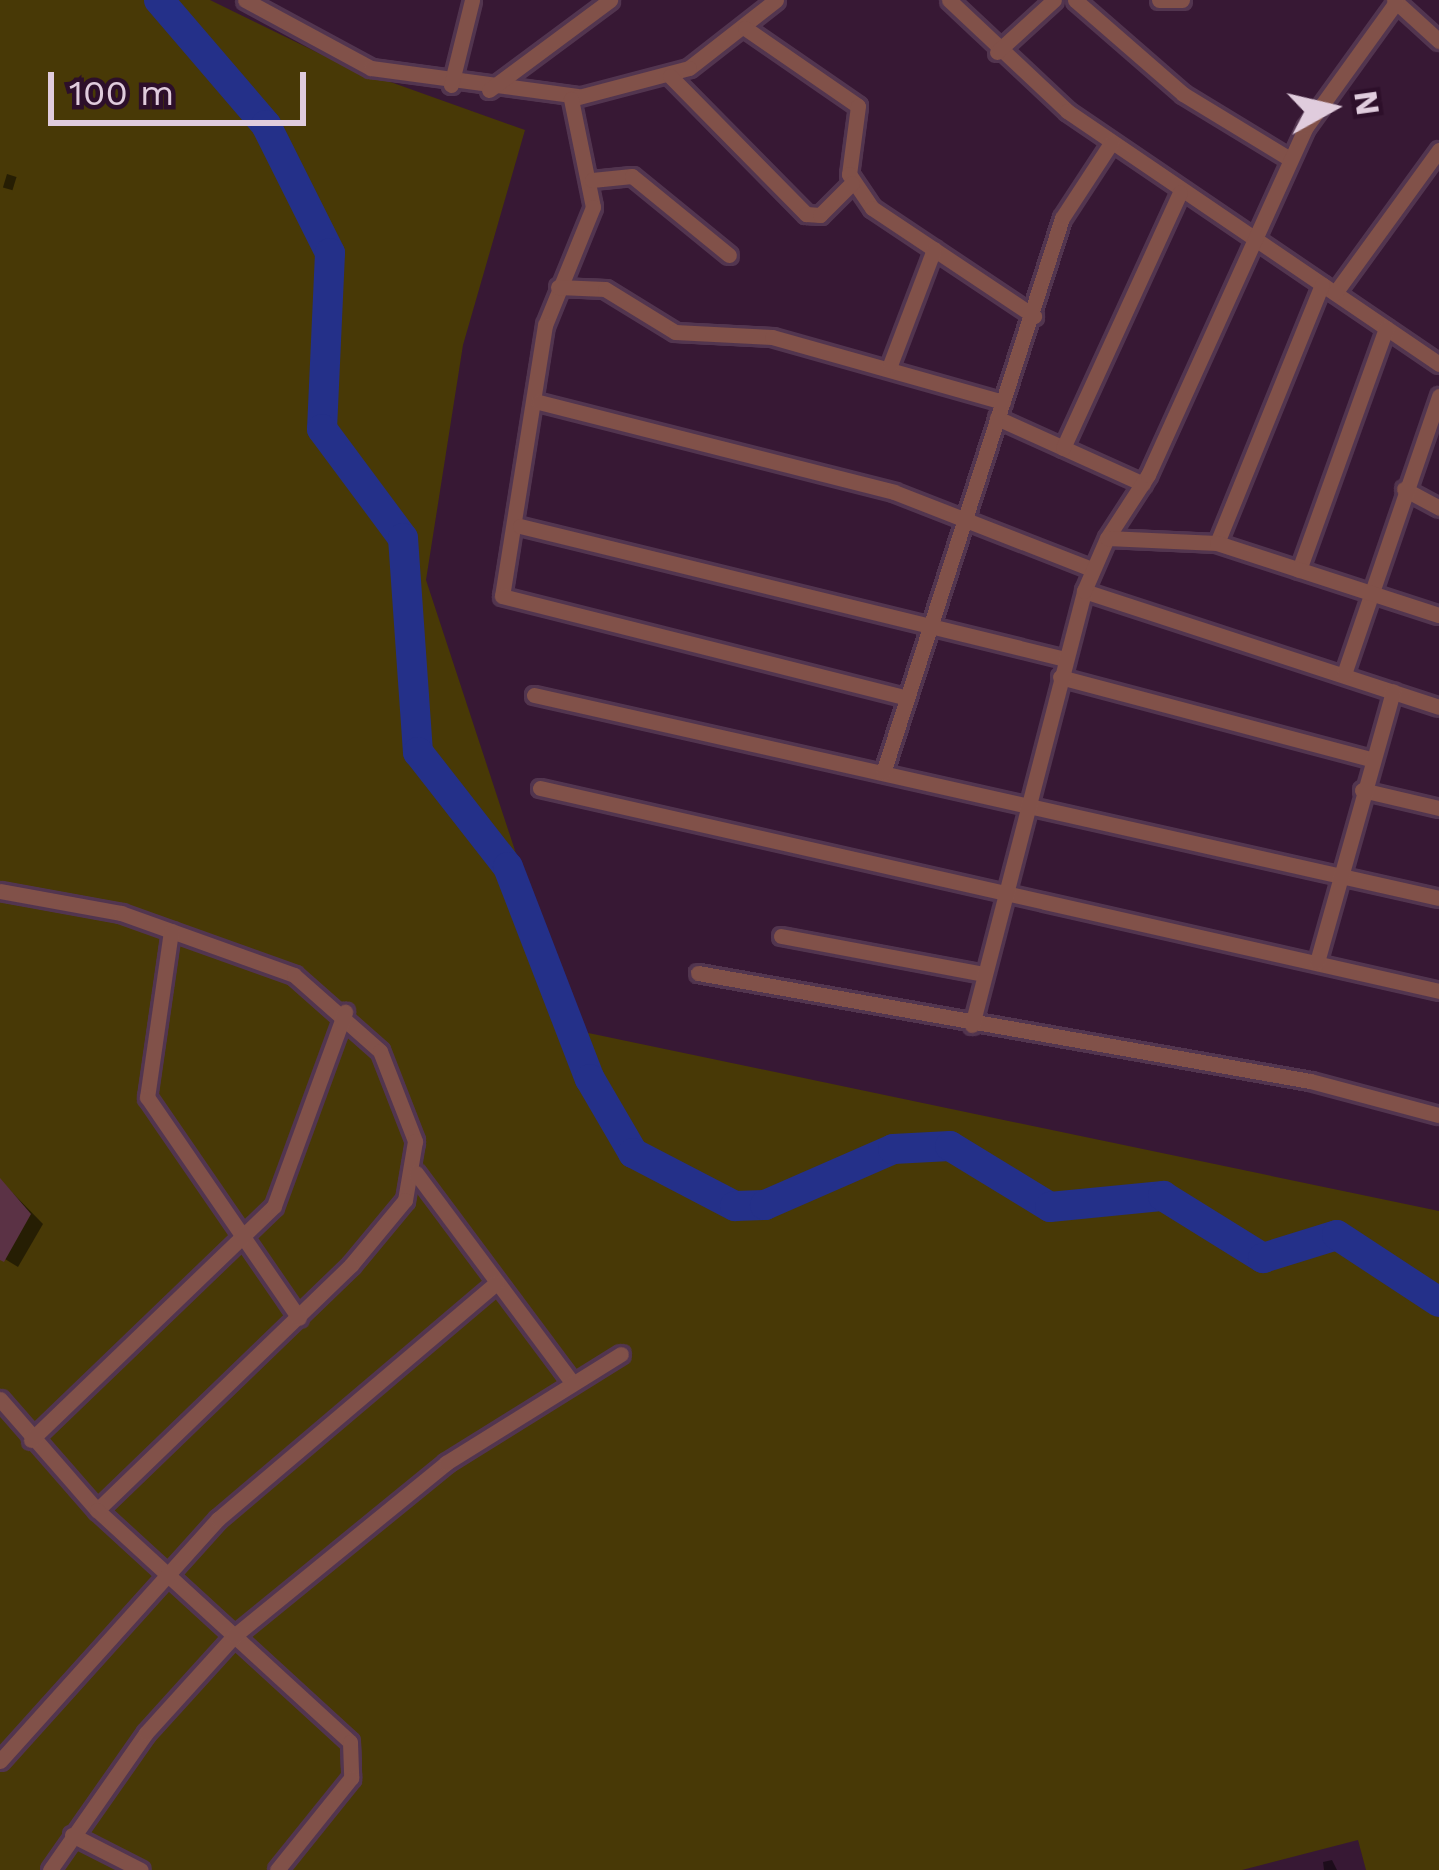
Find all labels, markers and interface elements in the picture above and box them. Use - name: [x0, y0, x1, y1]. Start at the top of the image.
- scale bar: [54, 48, 312, 122]
- north arrow: [1271, 48, 1391, 168]
- text: 100 m: [69, 72, 174, 114]
- text: N: [1346, 88, 1388, 118]

